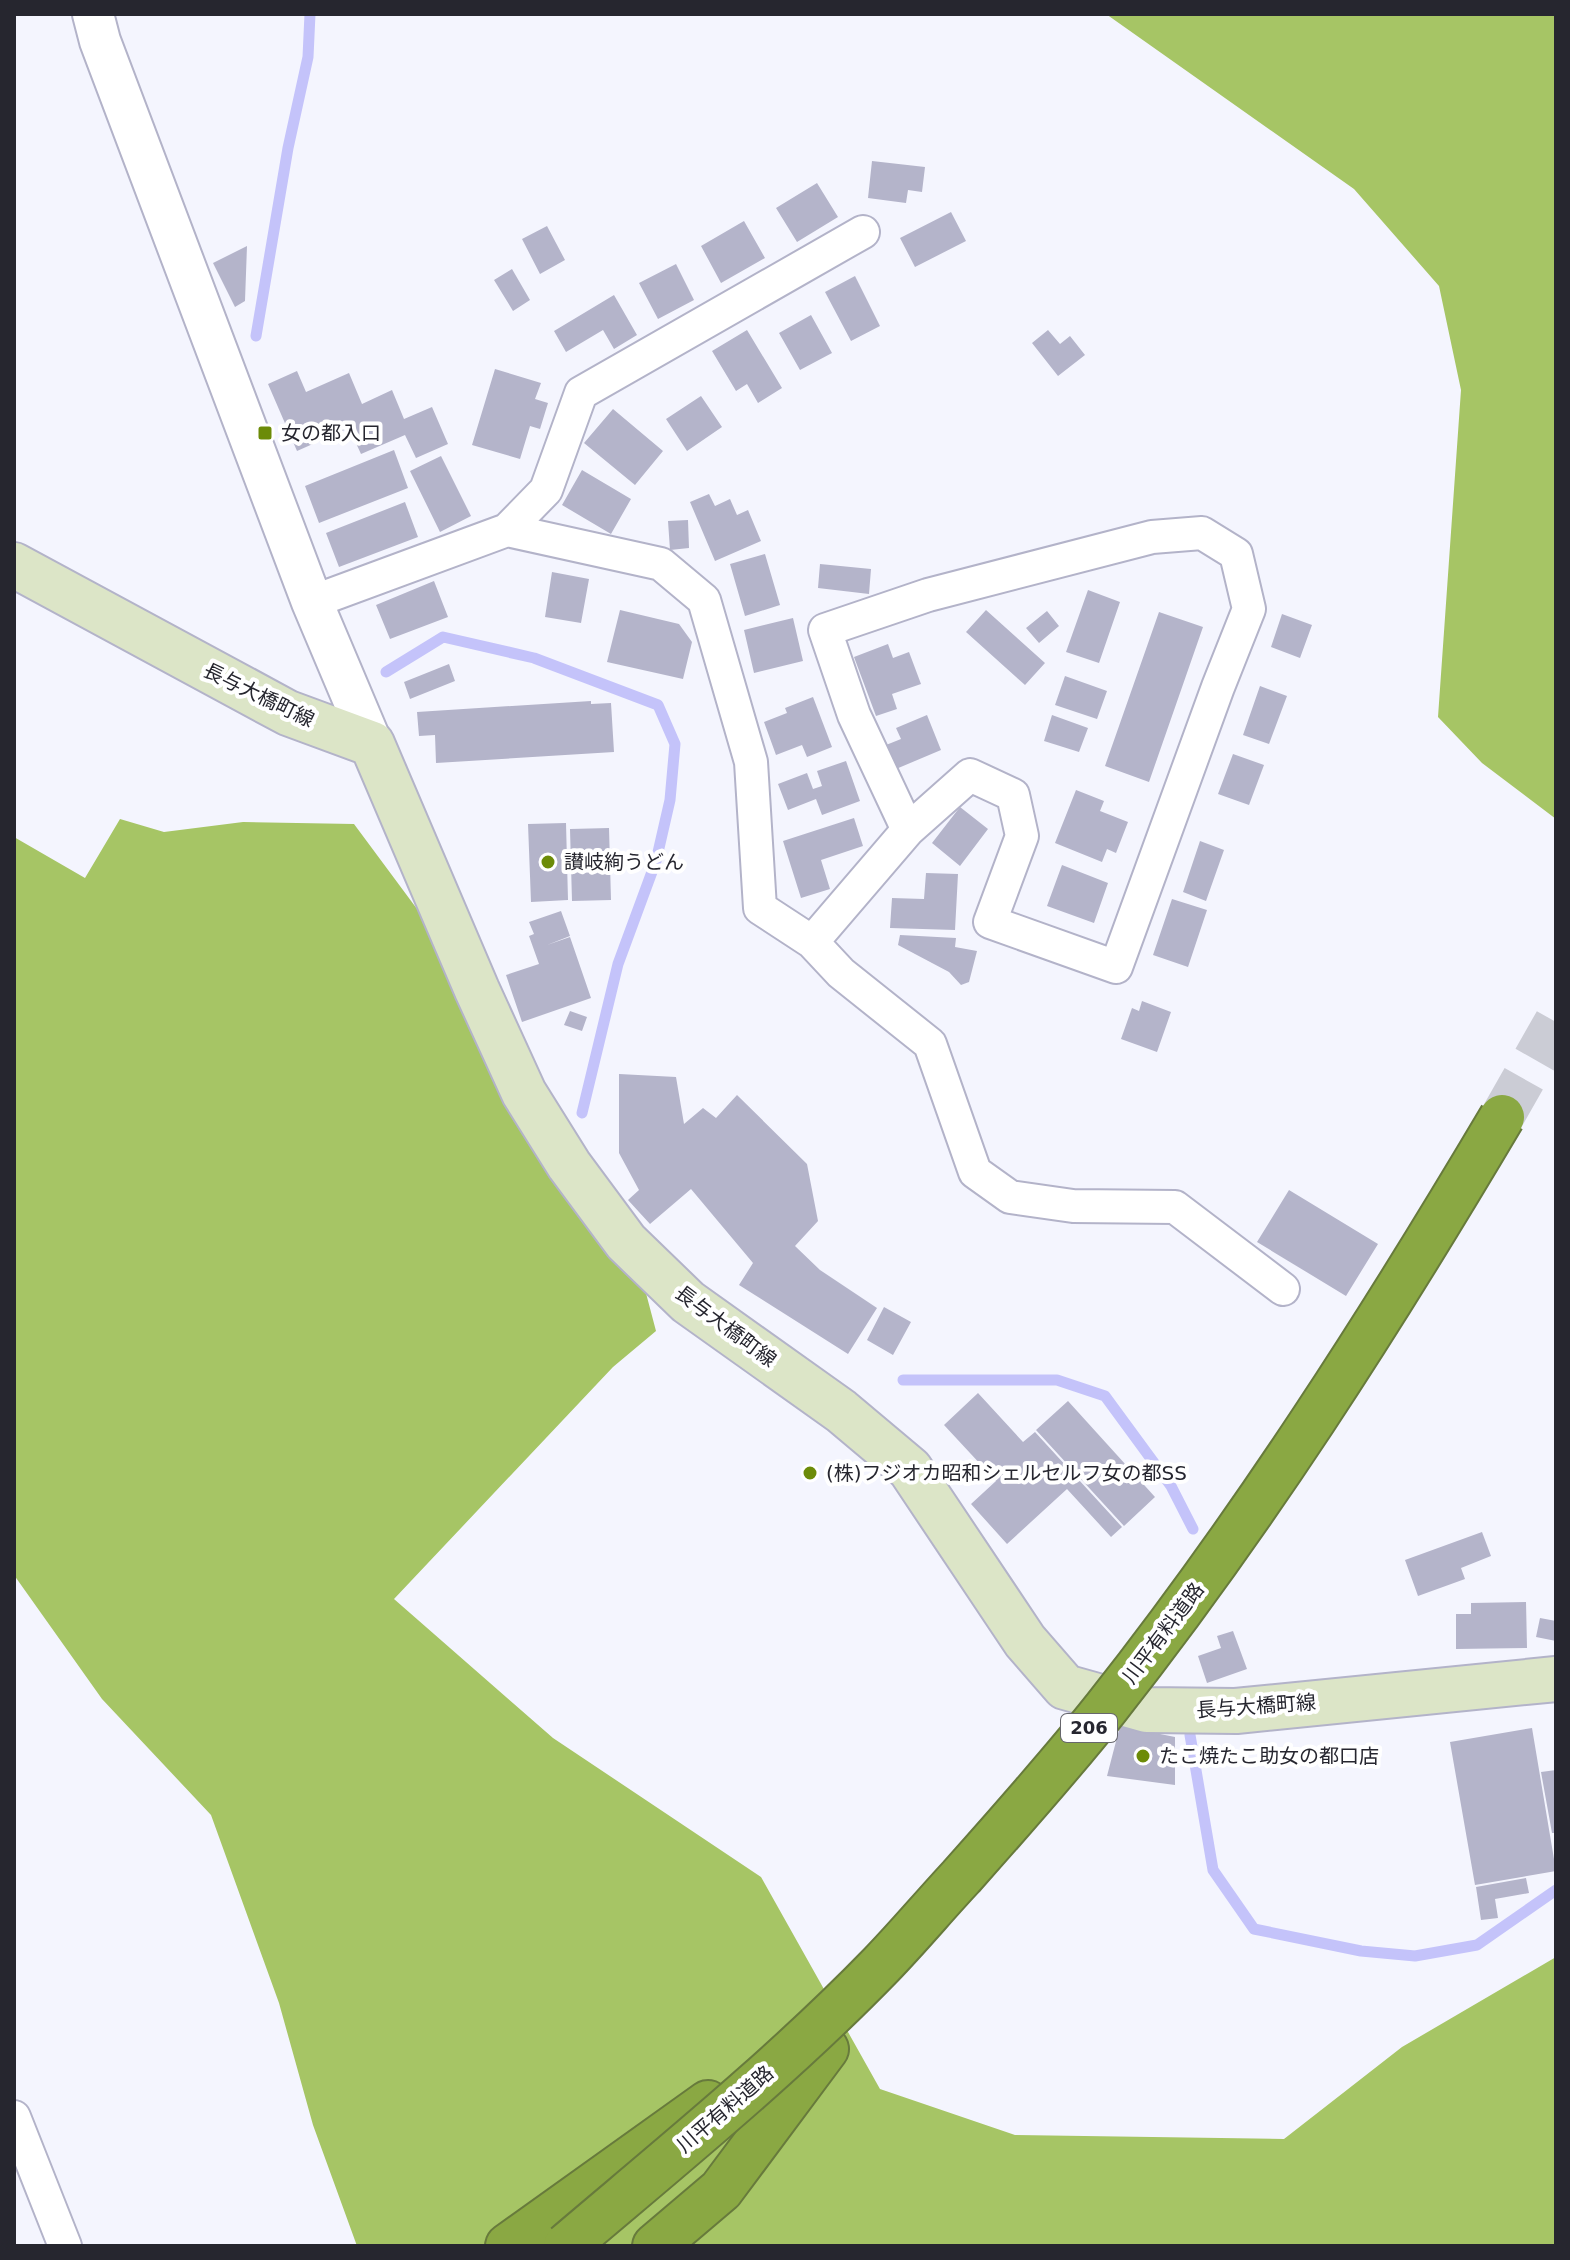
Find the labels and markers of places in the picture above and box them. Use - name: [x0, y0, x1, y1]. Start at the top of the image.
- place label: 女の都入口: [281, 421, 381, 445]
- marker: 女の都入口: [256, 424, 274, 442]
- place label: 讃岐絢うどん: [564, 850, 684, 874]
- marker: 讃岐絢うどん: [539, 853, 557, 871]
- place label: (株)フジオカ昭和シェルセルフ女の都SS: [826, 1461, 1187, 1485]
- marker: (株)フジオカ昭和シェルセルフ女の都SS: [801, 1464, 819, 1482]
- place label: たこ焼たこ助女の都口店: [1159, 1744, 1379, 1768]
- marker: たこ焼たこ助女の都口店: [1134, 1747, 1152, 1765]

